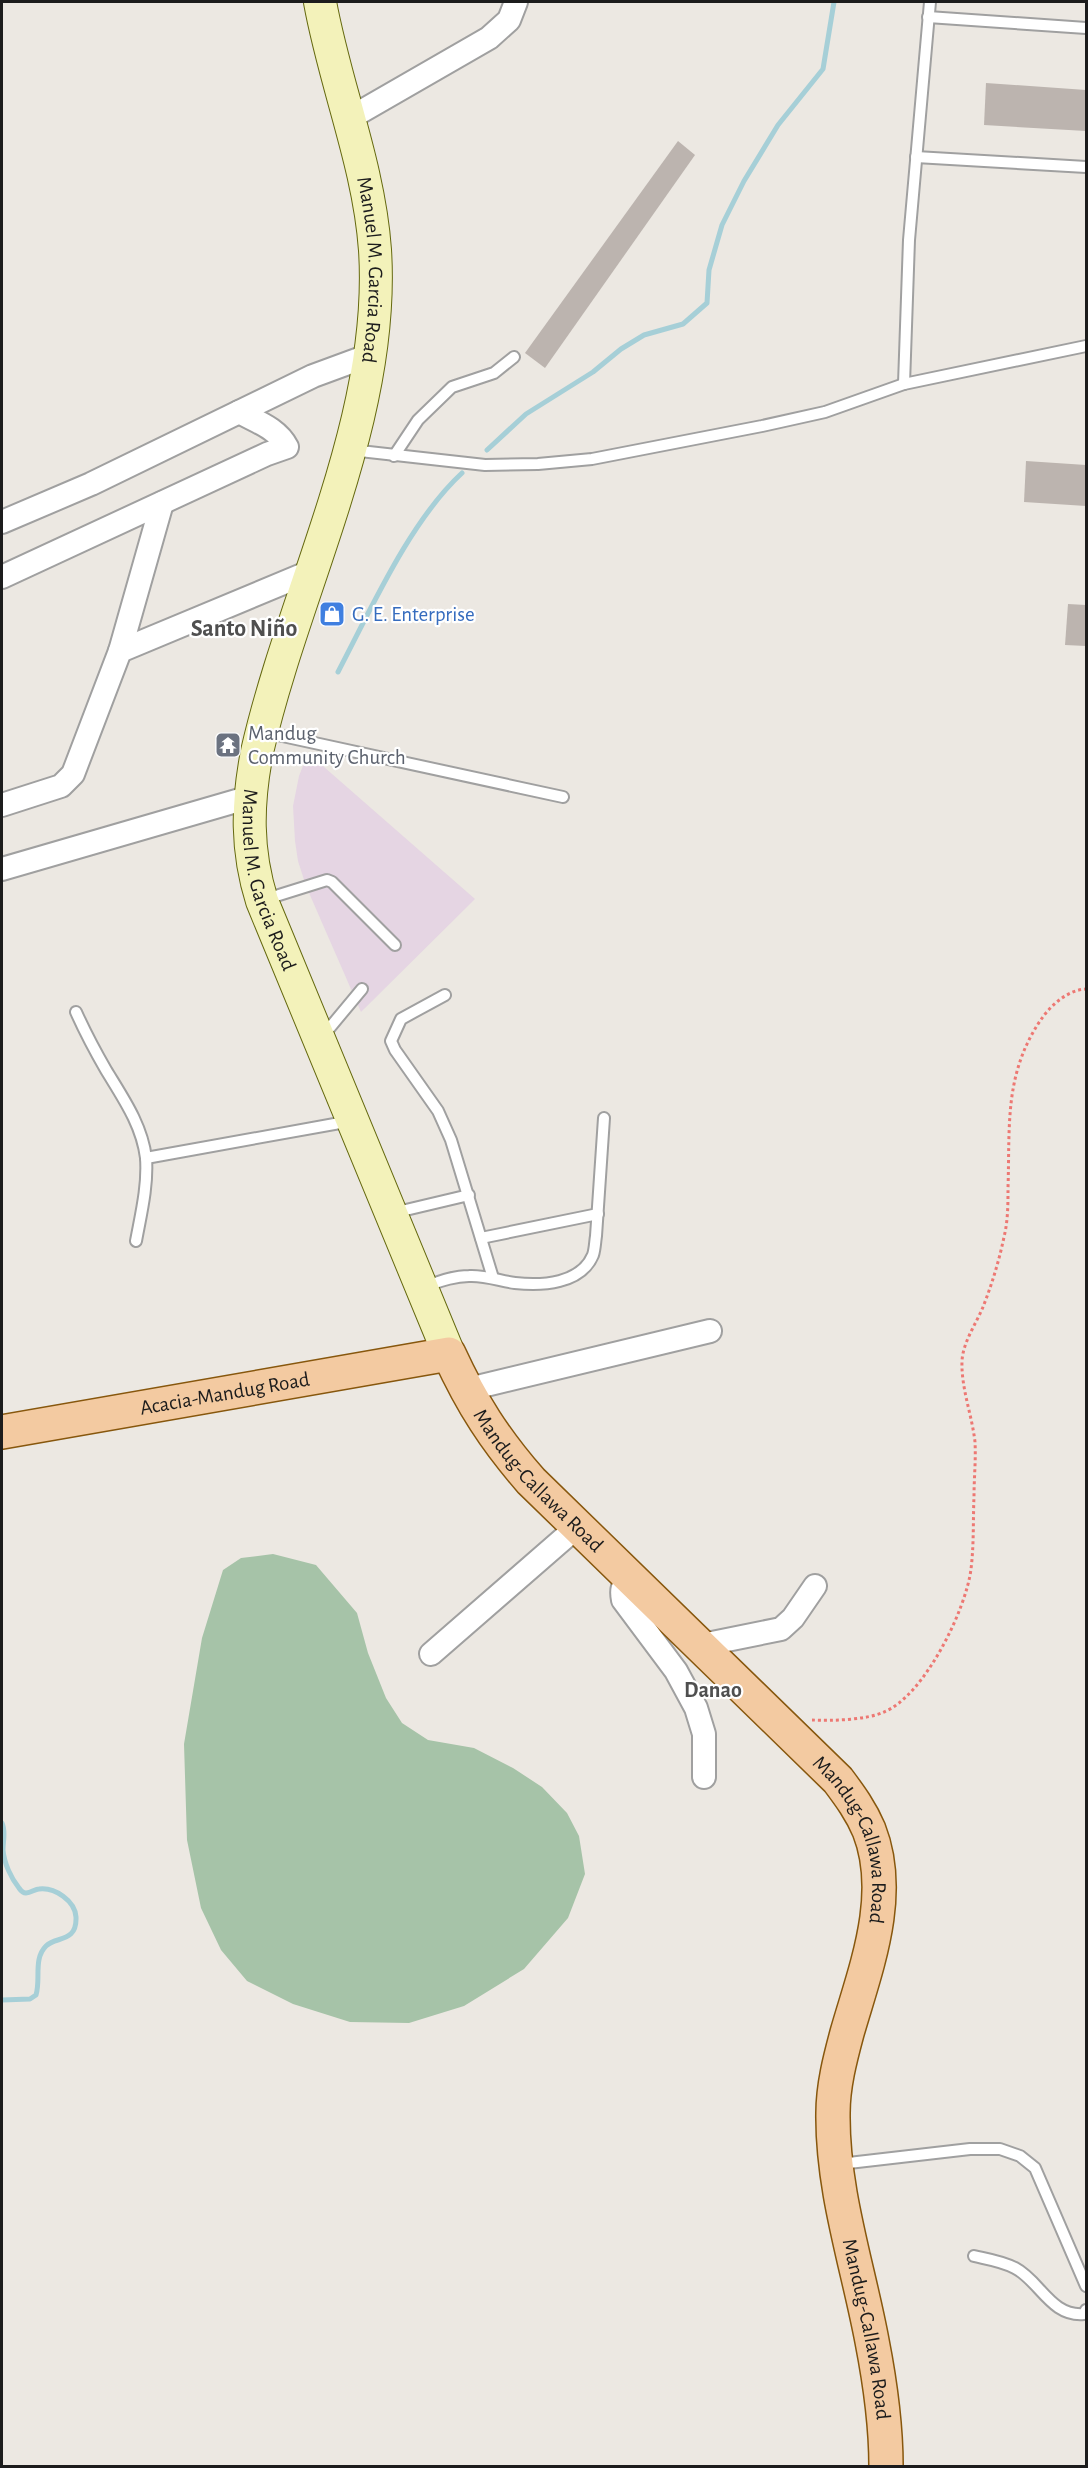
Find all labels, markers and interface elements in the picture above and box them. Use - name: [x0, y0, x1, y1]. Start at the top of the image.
- street label: Manuel M. Garcia Road: [354, 175, 386, 365]
- shop icon: G. E. Enterprise: [317, 599, 347, 629]
- place label: G. E. Enterprise: [352, 604, 475, 625]
- district label: Santo Niño: [191, 617, 297, 641]
- place label: Mandug Community Church: [248, 723, 406, 768]
- temple icon: Mandug Community Church: [213, 730, 243, 760]
- street label: Manuel M. Garcia Road: [239, 788, 300, 974]
- street label: Acacia-Mandug Road: [138, 1368, 311, 1418]
- street label: Mandug-Callawa Road: [470, 1405, 608, 1556]
- district label: Danao: [684, 1679, 742, 1701]
- street label: Mandug-Callawa Road: [809, 1751, 890, 1925]
- street label: Mandug-Callawa Road: [839, 2237, 894, 2421]

